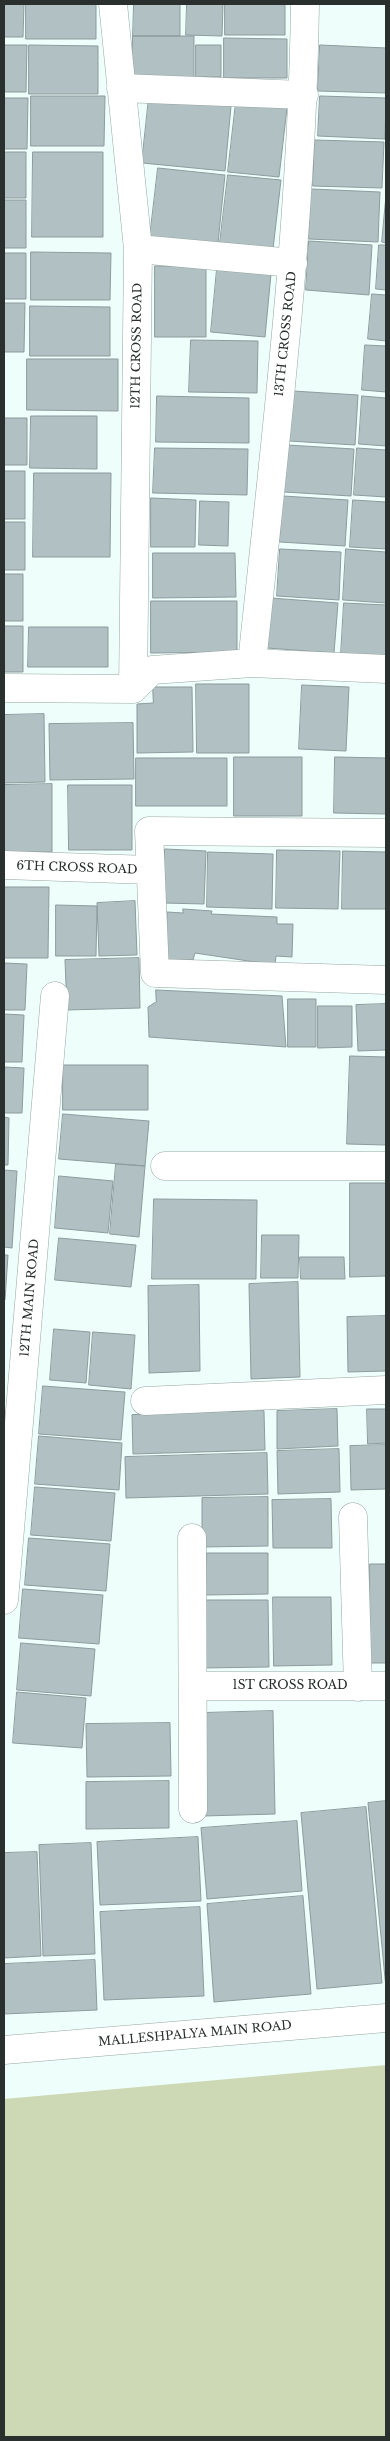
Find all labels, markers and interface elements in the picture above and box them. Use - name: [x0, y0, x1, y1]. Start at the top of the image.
- street label: 13TH CROSS ROAD: [272, 271, 300, 397]
- street label: 12TH CROSS ROAD: [129, 283, 145, 409]
- street label: 6TH CROSS ROAD: [16, 859, 138, 877]
- street label: 12TH MAIN ROAD: [18, 1238, 42, 1358]
- street label: 1ST CROSS ROAD: [232, 1679, 348, 1693]
- street label: MALLESHPALYA MAIN ROAD: [98, 2018, 292, 2050]

